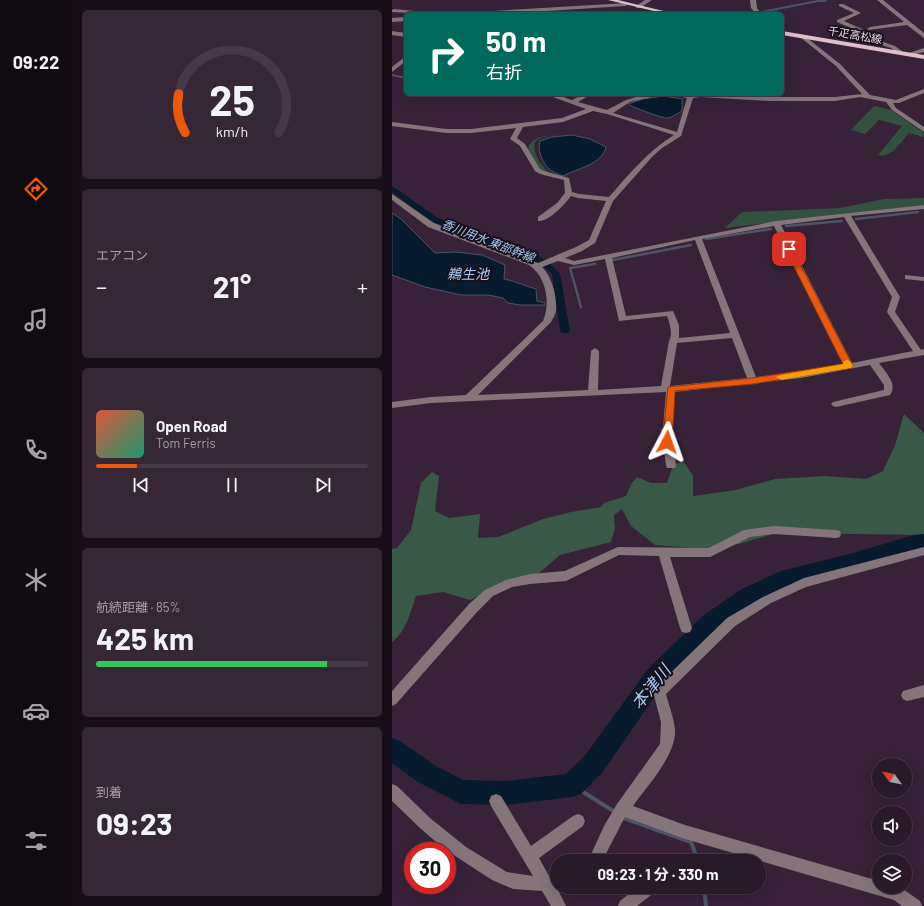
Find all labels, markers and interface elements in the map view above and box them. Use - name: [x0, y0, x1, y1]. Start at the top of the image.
- street label: 千疋高松線: [827, 23, 883, 46]
- text: 50 m: [486, 24, 546, 58]
- icon: right: [420, 28, 472, 80]
- text: 09:22: [13, 51, 59, 73]
- text: 右折: [486, 61, 522, 83]
- text: 25: [209, 73, 255, 123]
- text: km/h: [216, 122, 248, 139]
- icon: directions: [22, 175, 50, 203]
- water label: 香川用水 東部幹線: [440, 216, 539, 265]
- pin: [772, 232, 806, 266]
- icon: arrive: [778, 238, 800, 260]
- text: エアコン: [96, 247, 148, 263]
- water label: 鵜生池: [447, 265, 491, 282]
- text: 21°: [213, 268, 251, 304]
- text: −: [96, 273, 107, 299]
- text: +: [357, 273, 368, 299]
- icon: music: [22, 306, 50, 334]
- text: Open Road: [156, 417, 227, 435]
- position arrow: [646, 421, 688, 463]
- text: Tom Ferris: [156, 435, 216, 451]
- icon: phone: [22, 436, 50, 464]
- icon: previous: [130, 474, 152, 496]
- icon: pause: [221, 474, 243, 496]
- icon: next: [312, 474, 334, 496]
- icon: climate: [22, 566, 50, 594]
- text: 航続距離 · 85%: [96, 599, 180, 615]
- text: 425 km: [96, 620, 194, 656]
- water label: 本津川: [626, 659, 675, 712]
- icon: car: [22, 697, 50, 725]
- north arrow: [872, 758, 912, 798]
- map controls: [872, 758, 912, 894]
- text: 到着: [96, 784, 122, 800]
- text: 09:23: [96, 805, 173, 841]
- button: sound: [872, 806, 912, 846]
- icon: filters: [22, 827, 50, 855]
- speed limit sign: 30: [404, 842, 456, 894]
- button: layers: [872, 854, 912, 894]
- text: 09:23 · 1 分 · 330 m: [598, 865, 718, 883]

